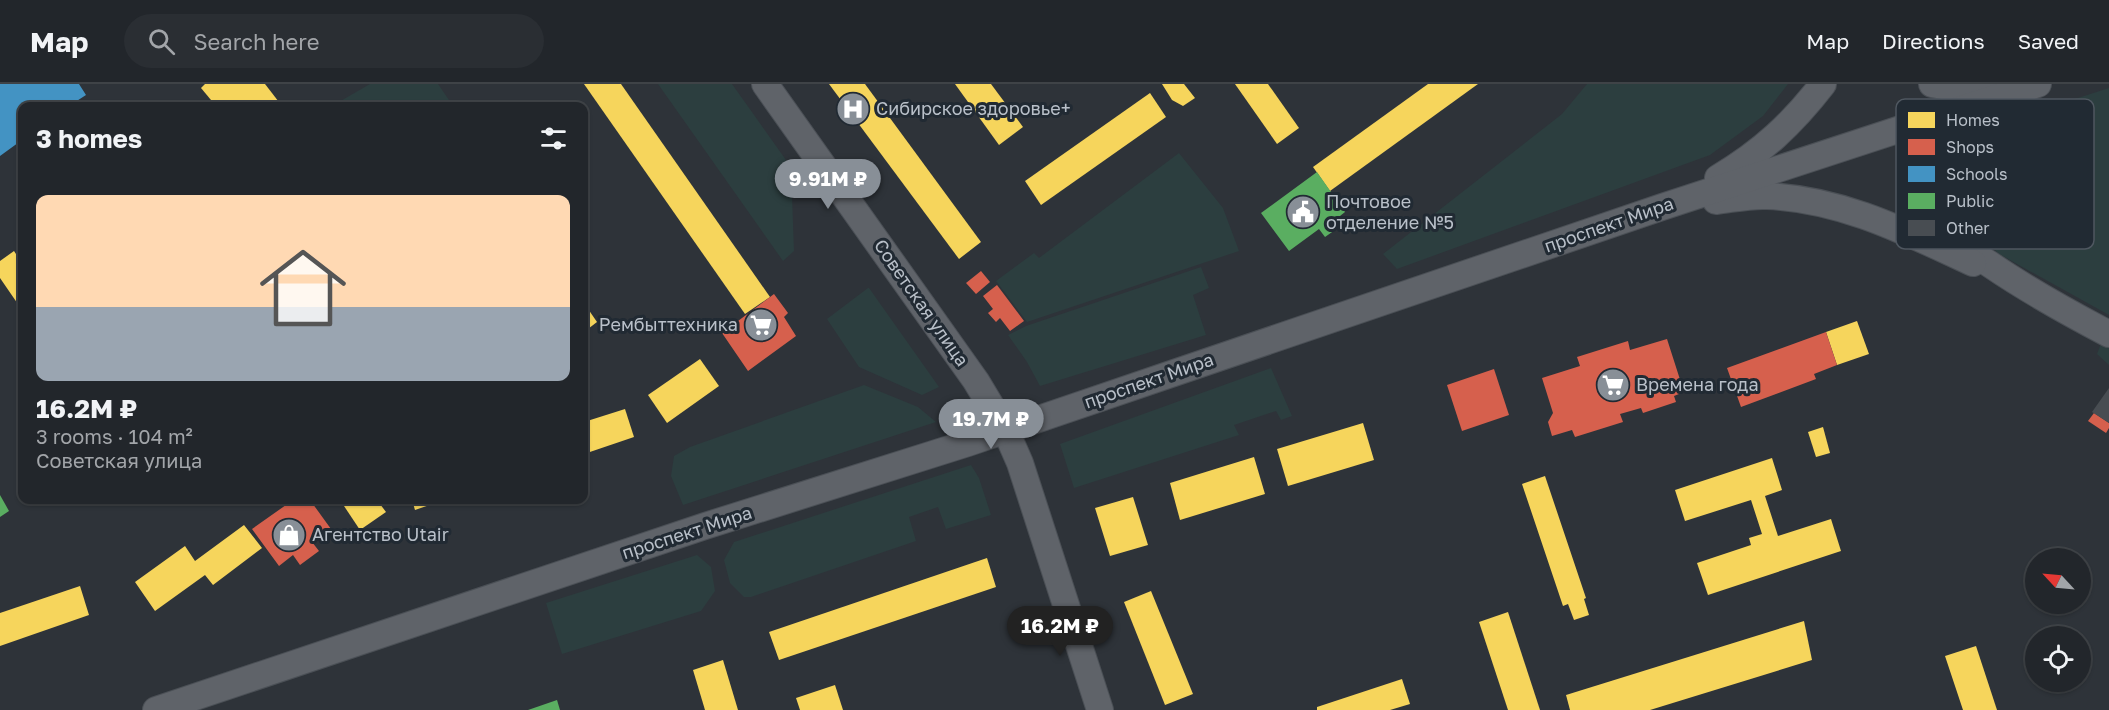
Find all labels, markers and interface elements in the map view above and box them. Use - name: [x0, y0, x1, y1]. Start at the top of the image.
- search box: [124, 14, 544, 68]
- text: Map: [30, 25, 88, 58]
- icon: search: [145, 25, 178, 58]
- text: Search here: [193, 28, 319, 55]
- text: Map: [1806, 28, 1849, 54]
- text: Directions: [1882, 28, 1985, 54]
- text: Saved: [2018, 28, 2079, 54]
- hospital icon: Сибирское здоровье+: [835, 91, 871, 127]
- place label: Сибирское здоровье+: [876, 97, 1071, 119]
- legend: [1896, 99, 2094, 249]
- text: Homes: [1946, 110, 2000, 130]
- icon: filters: [537, 122, 570, 155]
- text: 3 homes: [36, 123, 142, 154]
- text: Shops: [1946, 137, 1994, 157]
- pin: 9.91M ₽: [773, 159, 883, 210]
- text: Schools: [1946, 164, 2008, 184]
- text: 9.91M ₽: [789, 166, 867, 190]
- place label: Почтовое отделение №5: [1326, 190, 1454, 233]
- text: Public: [1946, 191, 1994, 211]
- street label: проспект Мира: [1541, 192, 1676, 256]
- public building icon: Почтовое отделение №5: [1285, 194, 1321, 230]
- text: Other: [1946, 218, 1990, 238]
- icon: home: [249, 234, 357, 342]
- street label: Советская улица: [870, 235, 974, 370]
- supermarket icon: Рембыттехника: [743, 307, 779, 343]
- place label: Рембыттехника: [599, 313, 738, 335]
- street label: проспект Мира: [1081, 348, 1216, 412]
- supermarket icon: Времена года: [1595, 367, 1631, 403]
- place label: Времена года: [1636, 373, 1759, 395]
- text: 16.2M ₽: [36, 393, 137, 424]
- pin: 19.7M ₽: [936, 399, 1046, 450]
- text: 19.7M ₽: [953, 406, 1029, 430]
- text: 3 rooms · 104 m²: [36, 424, 193, 448]
- text: Советская улица: [36, 448, 202, 472]
- street label: проспект Мира: [619, 501, 754, 563]
- shop icon: Агентство Utair: [271, 517, 307, 553]
- place label: Агентство Utair: [312, 523, 449, 545]
- north arrow: [2025, 548, 2091, 614]
- map controls: [2025, 548, 2091, 692]
- pin: 16.2M ₽: [1005, 606, 1115, 657]
- text: 16.2M ₽: [1021, 613, 1099, 637]
- button: locate: [2025, 626, 2091, 692]

